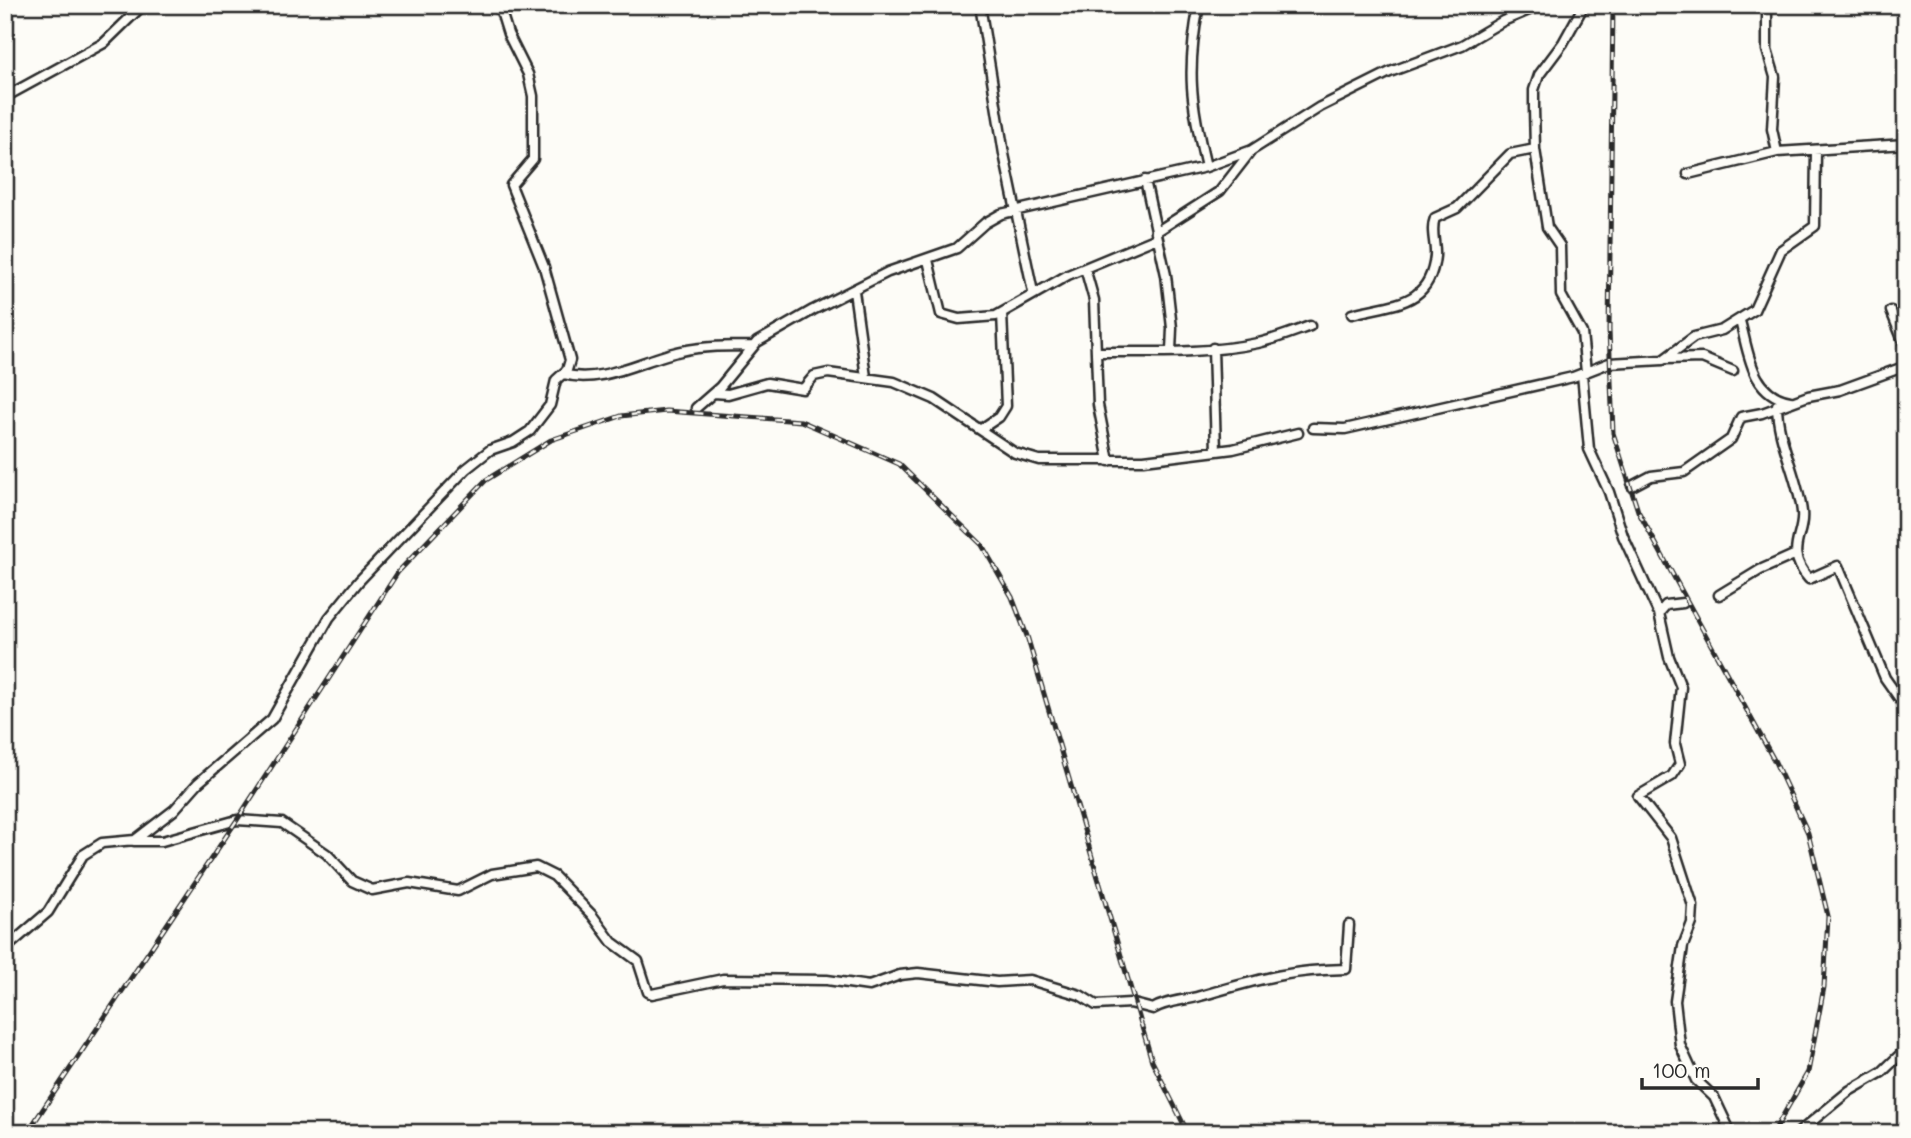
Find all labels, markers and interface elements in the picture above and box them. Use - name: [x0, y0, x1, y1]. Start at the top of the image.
- scale bar: [1642, 1047, 1757, 1091]
- text: 100 m: [1652, 1056, 1711, 1083]

